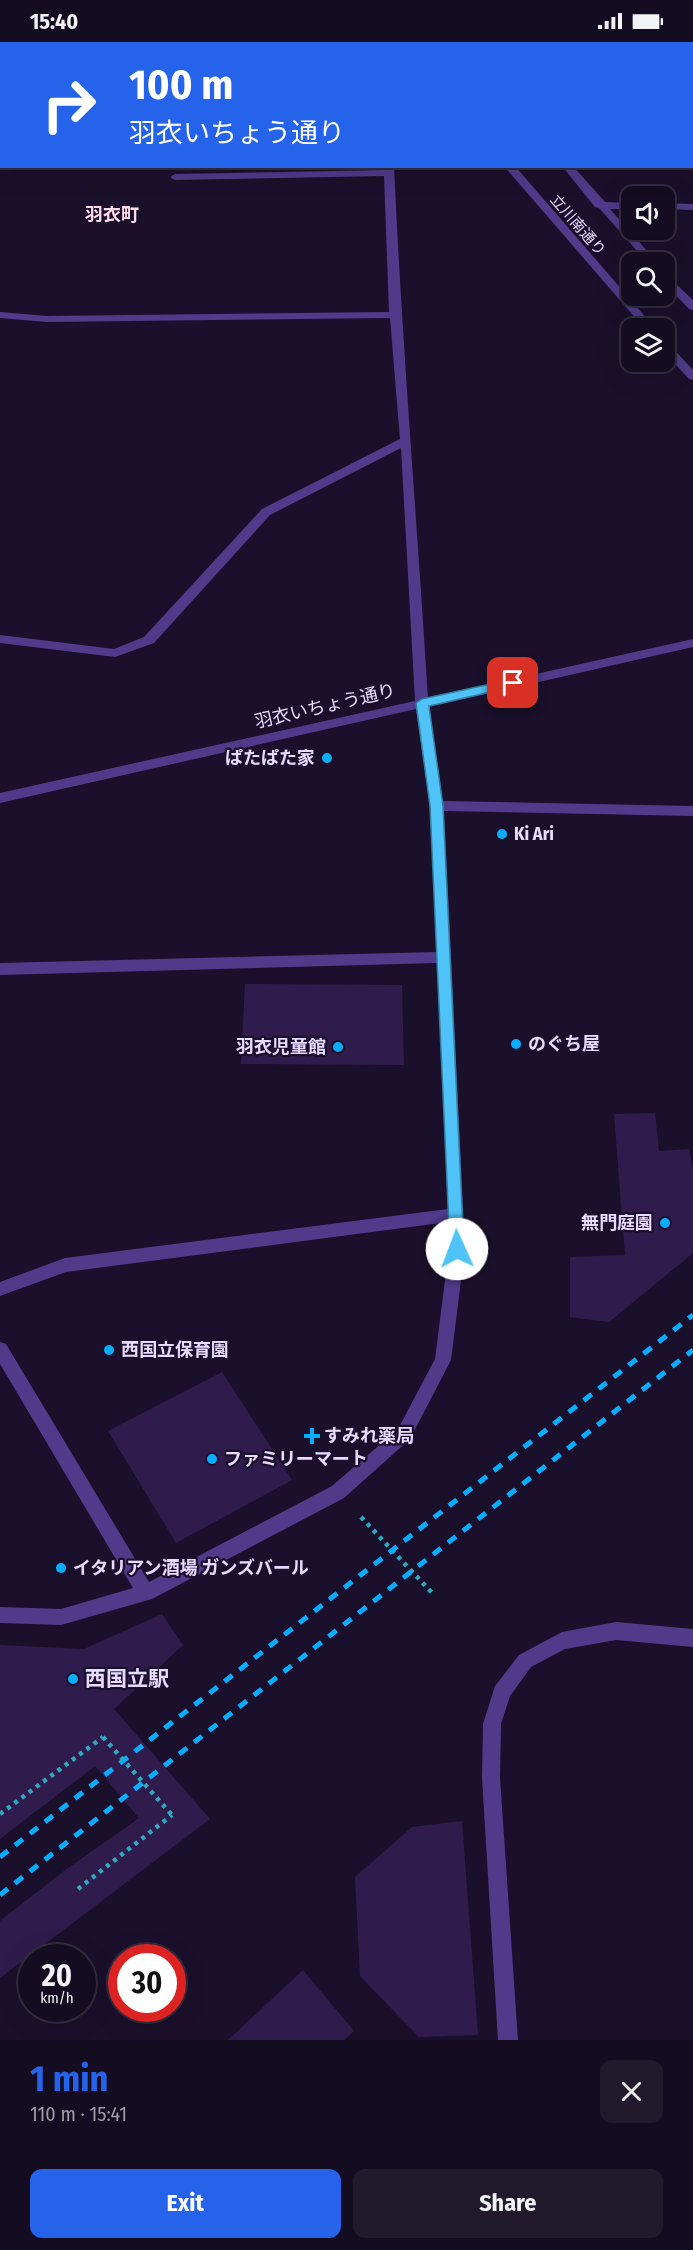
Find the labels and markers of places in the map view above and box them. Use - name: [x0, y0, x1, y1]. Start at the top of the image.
- pin: [487, 657, 538, 708]
- place label: ぱたぱた家: [225, 747, 315, 769]
- marker: ぱたぱた家: [320, 751, 334, 765]
- place label: Ki Ari: [514, 823, 554, 845]
- marker: Ki Ari: [495, 827, 509, 841]
- place label: のぐち屋: [528, 1033, 600, 1055]
- place label: 羽衣児童館: [236, 1036, 326, 1058]
- marker: のぐち屋: [509, 1037, 523, 1051]
- marker: 羽衣児童館: [331, 1040, 345, 1054]
- place label: 無門庭園: [581, 1212, 653, 1234]
- marker: 無門庭園: [658, 1216, 672, 1230]
- place label: 西国立保育園: [121, 1339, 229, 1361]
- marker: 西国立保育園: [102, 1343, 116, 1357]
- place label: すみれ薬局: [324, 1425, 414, 1447]
- marker: すみれ薬局: [305, 1429, 319, 1443]
- place label: ファミリーマート: [224, 1448, 368, 1470]
- marker: ファミリーマート: [205, 1452, 219, 1466]
- place label: イタリアン酒場 ガンズバール: [73, 1557, 309, 1579]
- marker: イタリアン酒場 ガンズバール: [54, 1561, 68, 1575]
- place label: 西国立駅: [85, 1666, 169, 1692]
- marker: 西国立駅: [66, 1672, 80, 1686]

